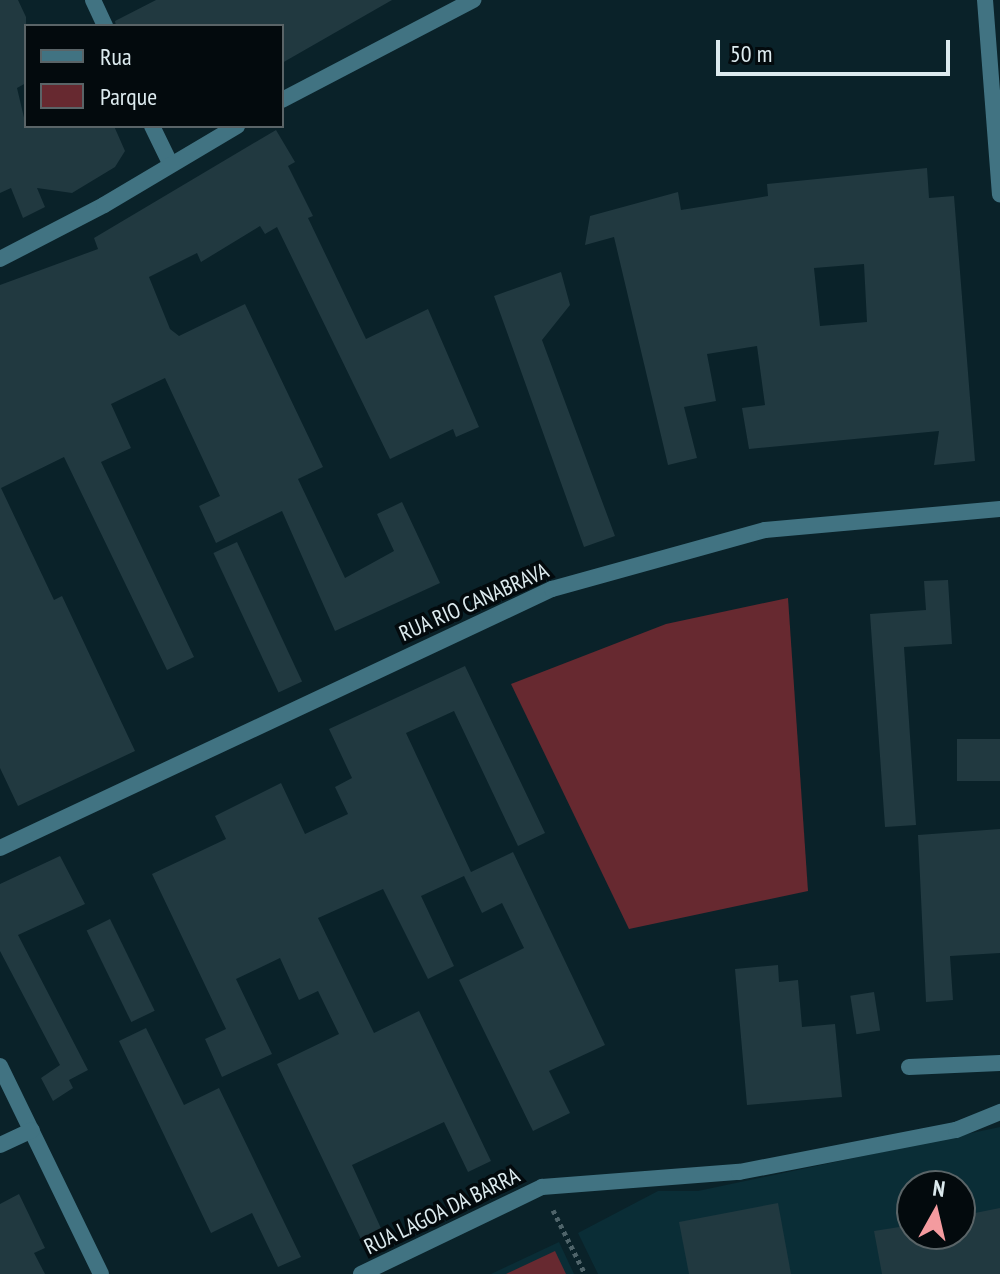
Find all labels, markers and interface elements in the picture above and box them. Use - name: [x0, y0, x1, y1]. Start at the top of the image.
- legend: [24, 24, 284, 128]
- scale bar: [720, 24, 954, 74]
- text: 50 m: [730, 38, 772, 69]
- text: Rua: [100, 41, 132, 72]
- text: Parque: [100, 81, 157, 112]
- street label: RUA RIO CANABRAVA: [395, 557, 553, 647]
- street label: RUA LAGOA DA BARRA: [359, 1161, 525, 1261]
- north arrow: [896, 1170, 976, 1250]
- text: N: [931, 1174, 947, 1203]

